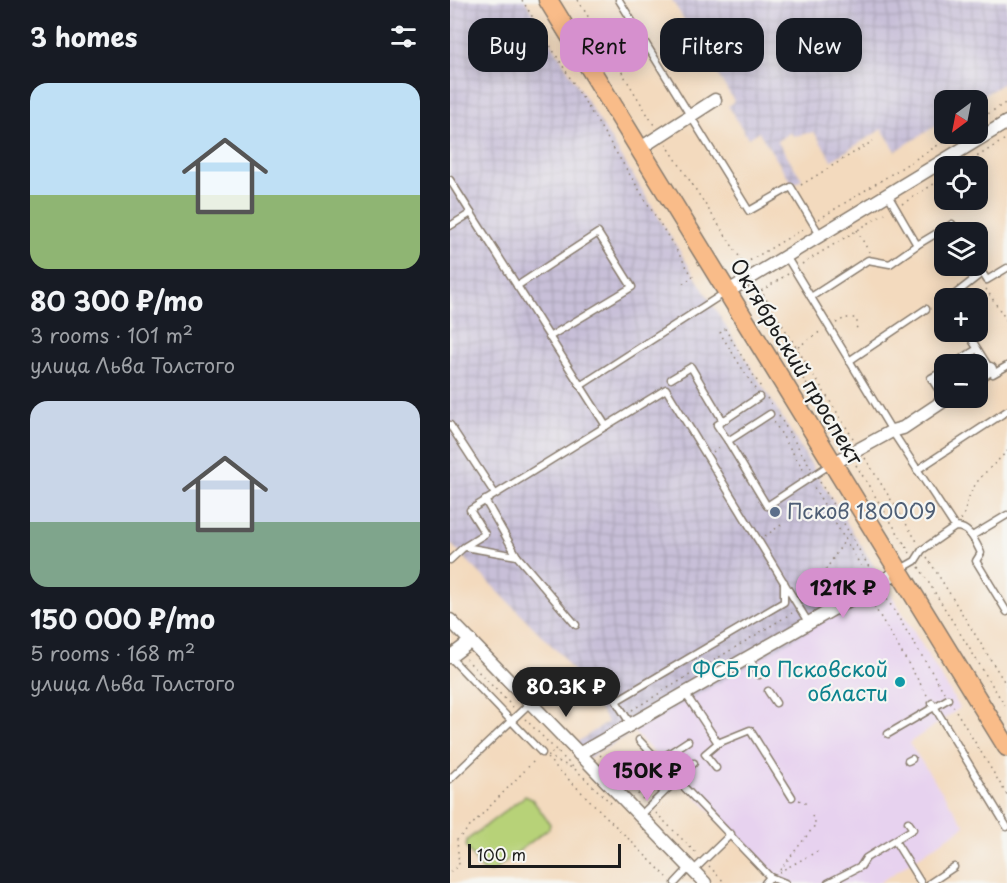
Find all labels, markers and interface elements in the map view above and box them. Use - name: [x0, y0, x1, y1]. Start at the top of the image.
- text: 3 homes: [30, 17, 137, 56]
- chip: Buy: [468, 18, 548, 72]
- chip: Rent: [560, 18, 648, 72]
- chip: Filters: [660, 18, 764, 72]
- chip: New: [776, 18, 862, 72]
- icon: filters: [387, 20, 420, 53]
- north arrow: [934, 90, 988, 144]
- map controls: [934, 90, 988, 408]
- icon: home: [171, 122, 279, 230]
- button: locate: [934, 156, 988, 210]
- button: layers: [934, 222, 988, 276]
- street label: Октябрьский проспект: [723, 251, 873, 471]
- text: 80 300 ₽/mo: [30, 281, 203, 320]
- button: +: [934, 288, 988, 342]
- text: 3 rooms · 101 m²: [30, 320, 193, 350]
- text: улица Льва Толстого: [30, 350, 235, 380]
- button: −: [934, 354, 988, 408]
- icon: home: [171, 440, 279, 548]
- place label: Псков 180009: [787, 494, 936, 526]
- marker: Псков 180009: [768, 505, 782, 519]
- pin: 121K ₽: [794, 568, 892, 619]
- text: 121K ₽: [810, 572, 876, 602]
- text: 150 000 ₽/mo: [30, 599, 215, 638]
- text: 5 rooms · 168 m²: [30, 638, 195, 668]
- place label: ФСБ по Псковской области: [692, 652, 888, 708]
- pin: 80.3K ₽: [511, 667, 621, 718]
- text: улица Льва Толстого: [30, 668, 235, 698]
- text: 80.3K ₽: [526, 671, 606, 701]
- marker: ФСБ по Псковской области: [893, 675, 907, 689]
- pin: 150K ₽: [598, 751, 696, 802]
- text: 150K ₽: [612, 755, 682, 785]
- scale bar: [468, 841, 621, 868]
- text: 100 m: [477, 842, 526, 866]

